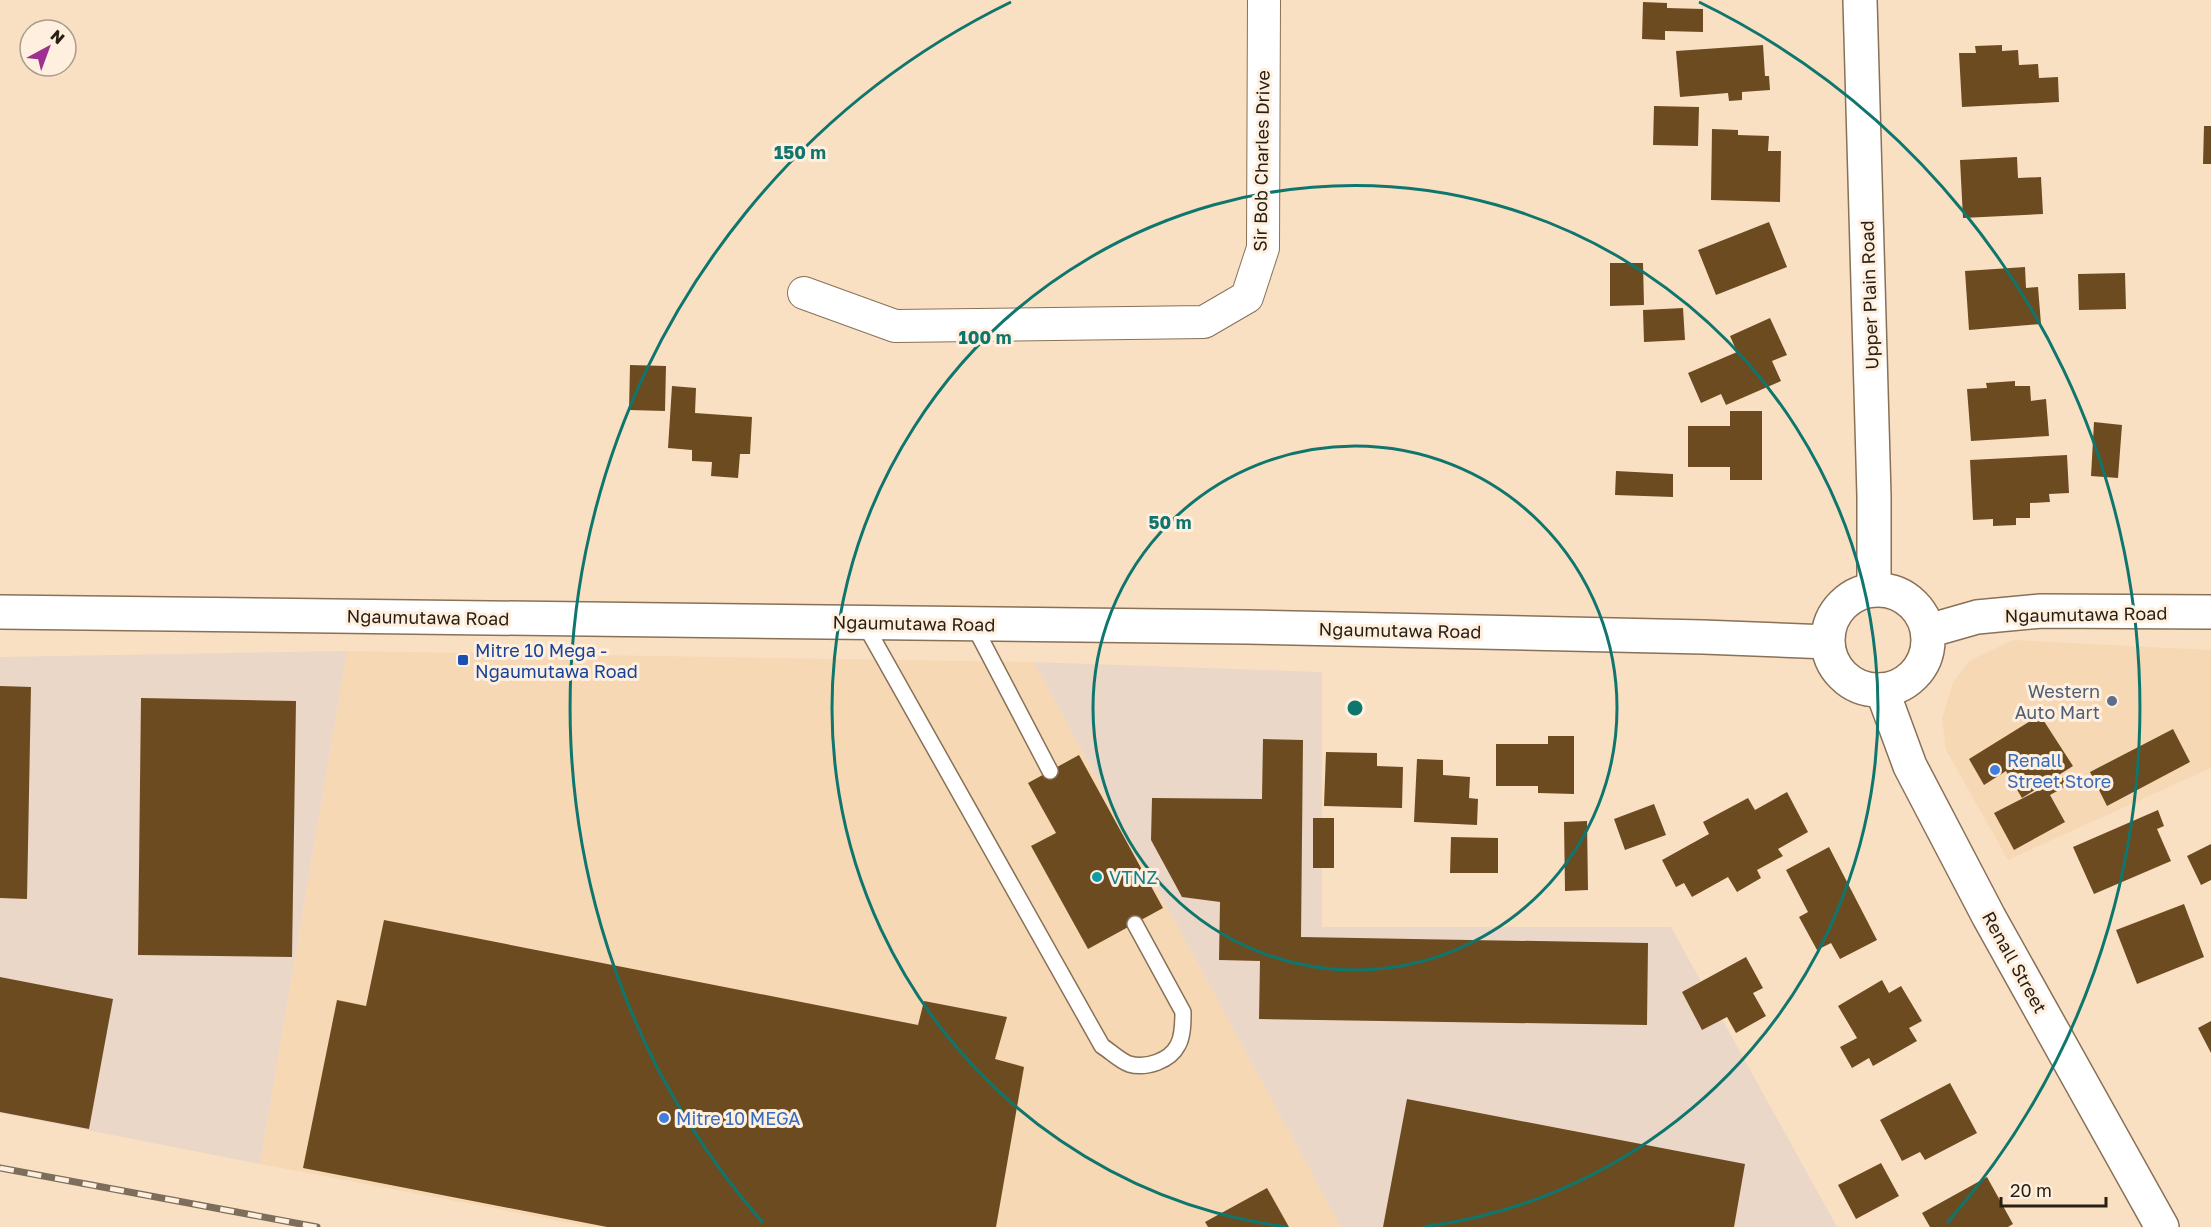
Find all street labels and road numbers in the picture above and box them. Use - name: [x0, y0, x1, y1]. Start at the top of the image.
- street label: Sir Bob Charles Drive: [1248, 70, 1274, 252]
- street label: Upper Plain Road: [1855, 220, 1883, 370]
- street label: Ngaumutawa Road: [2004, 602, 2168, 626]
- street label: Ngaumutawa Road: [346, 605, 510, 629]
- street label: Ngaumutawa Road: [832, 611, 996, 635]
- street label: Ngaumutawa Road: [1318, 618, 1482, 642]
- street label: Renall Street: [1978, 907, 2052, 1017]

